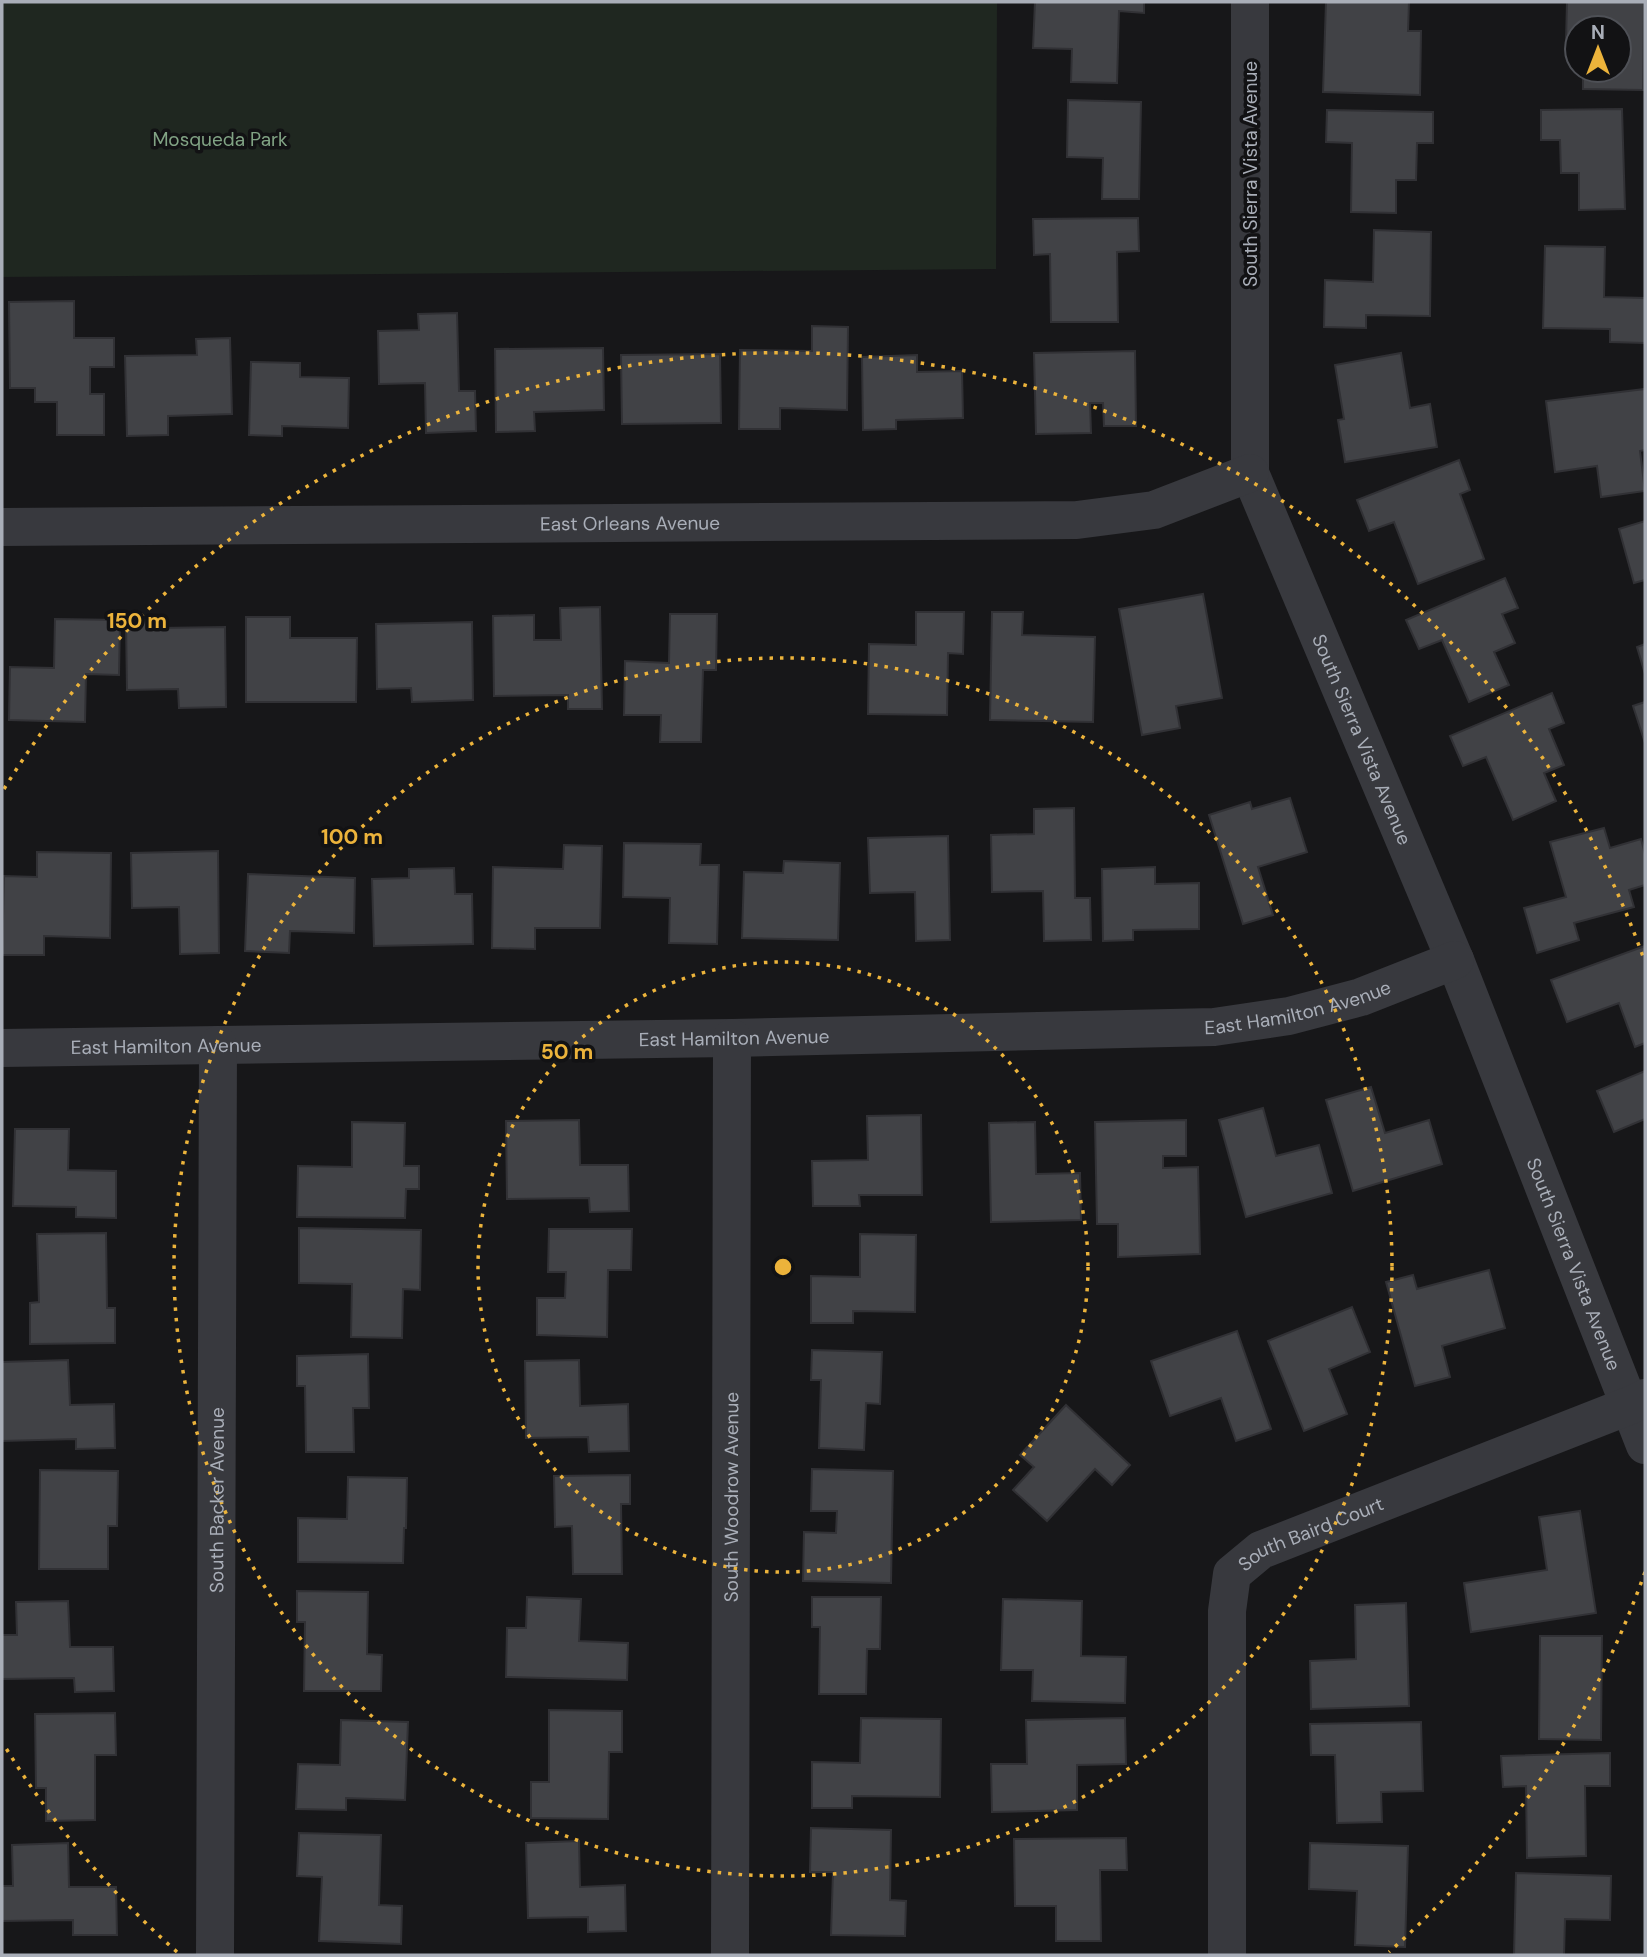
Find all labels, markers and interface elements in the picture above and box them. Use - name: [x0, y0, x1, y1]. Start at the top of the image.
- north arrow: [1563, 14, 1633, 84]
- text: N: [1591, 20, 1605, 45]
- street label: South Sierra Vista Avenue: [1238, 61, 1263, 287]
- park label: Mosqueda Park: [152, 127, 288, 152]
- street label: East Orleans Avenue: [540, 510, 720, 536]
- text: 150 m: [107, 607, 167, 635]
- street label: South Sierra Vista Avenue: [1306, 630, 1417, 849]
- text: 100 m: [321, 823, 383, 851]
- street label: East Hamilton Avenue: [1204, 974, 1395, 1040]
- street label: East Hamilton Avenue: [638, 1024, 830, 1052]
- street label: East Hamilton Avenue: [70, 1032, 262, 1060]
- text: 50 m: [541, 1038, 593, 1066]
- street label: South Sierra Vista Avenue: [1521, 1154, 1627, 1374]
- centre of rings: [771, 1255, 795, 1279]
- street label: South Woodrow Avenue: [719, 1392, 744, 1602]
- street label: South Backer Avenue: [204, 1407, 230, 1593]
- street label: South Baird Court: [1233, 1491, 1387, 1577]

